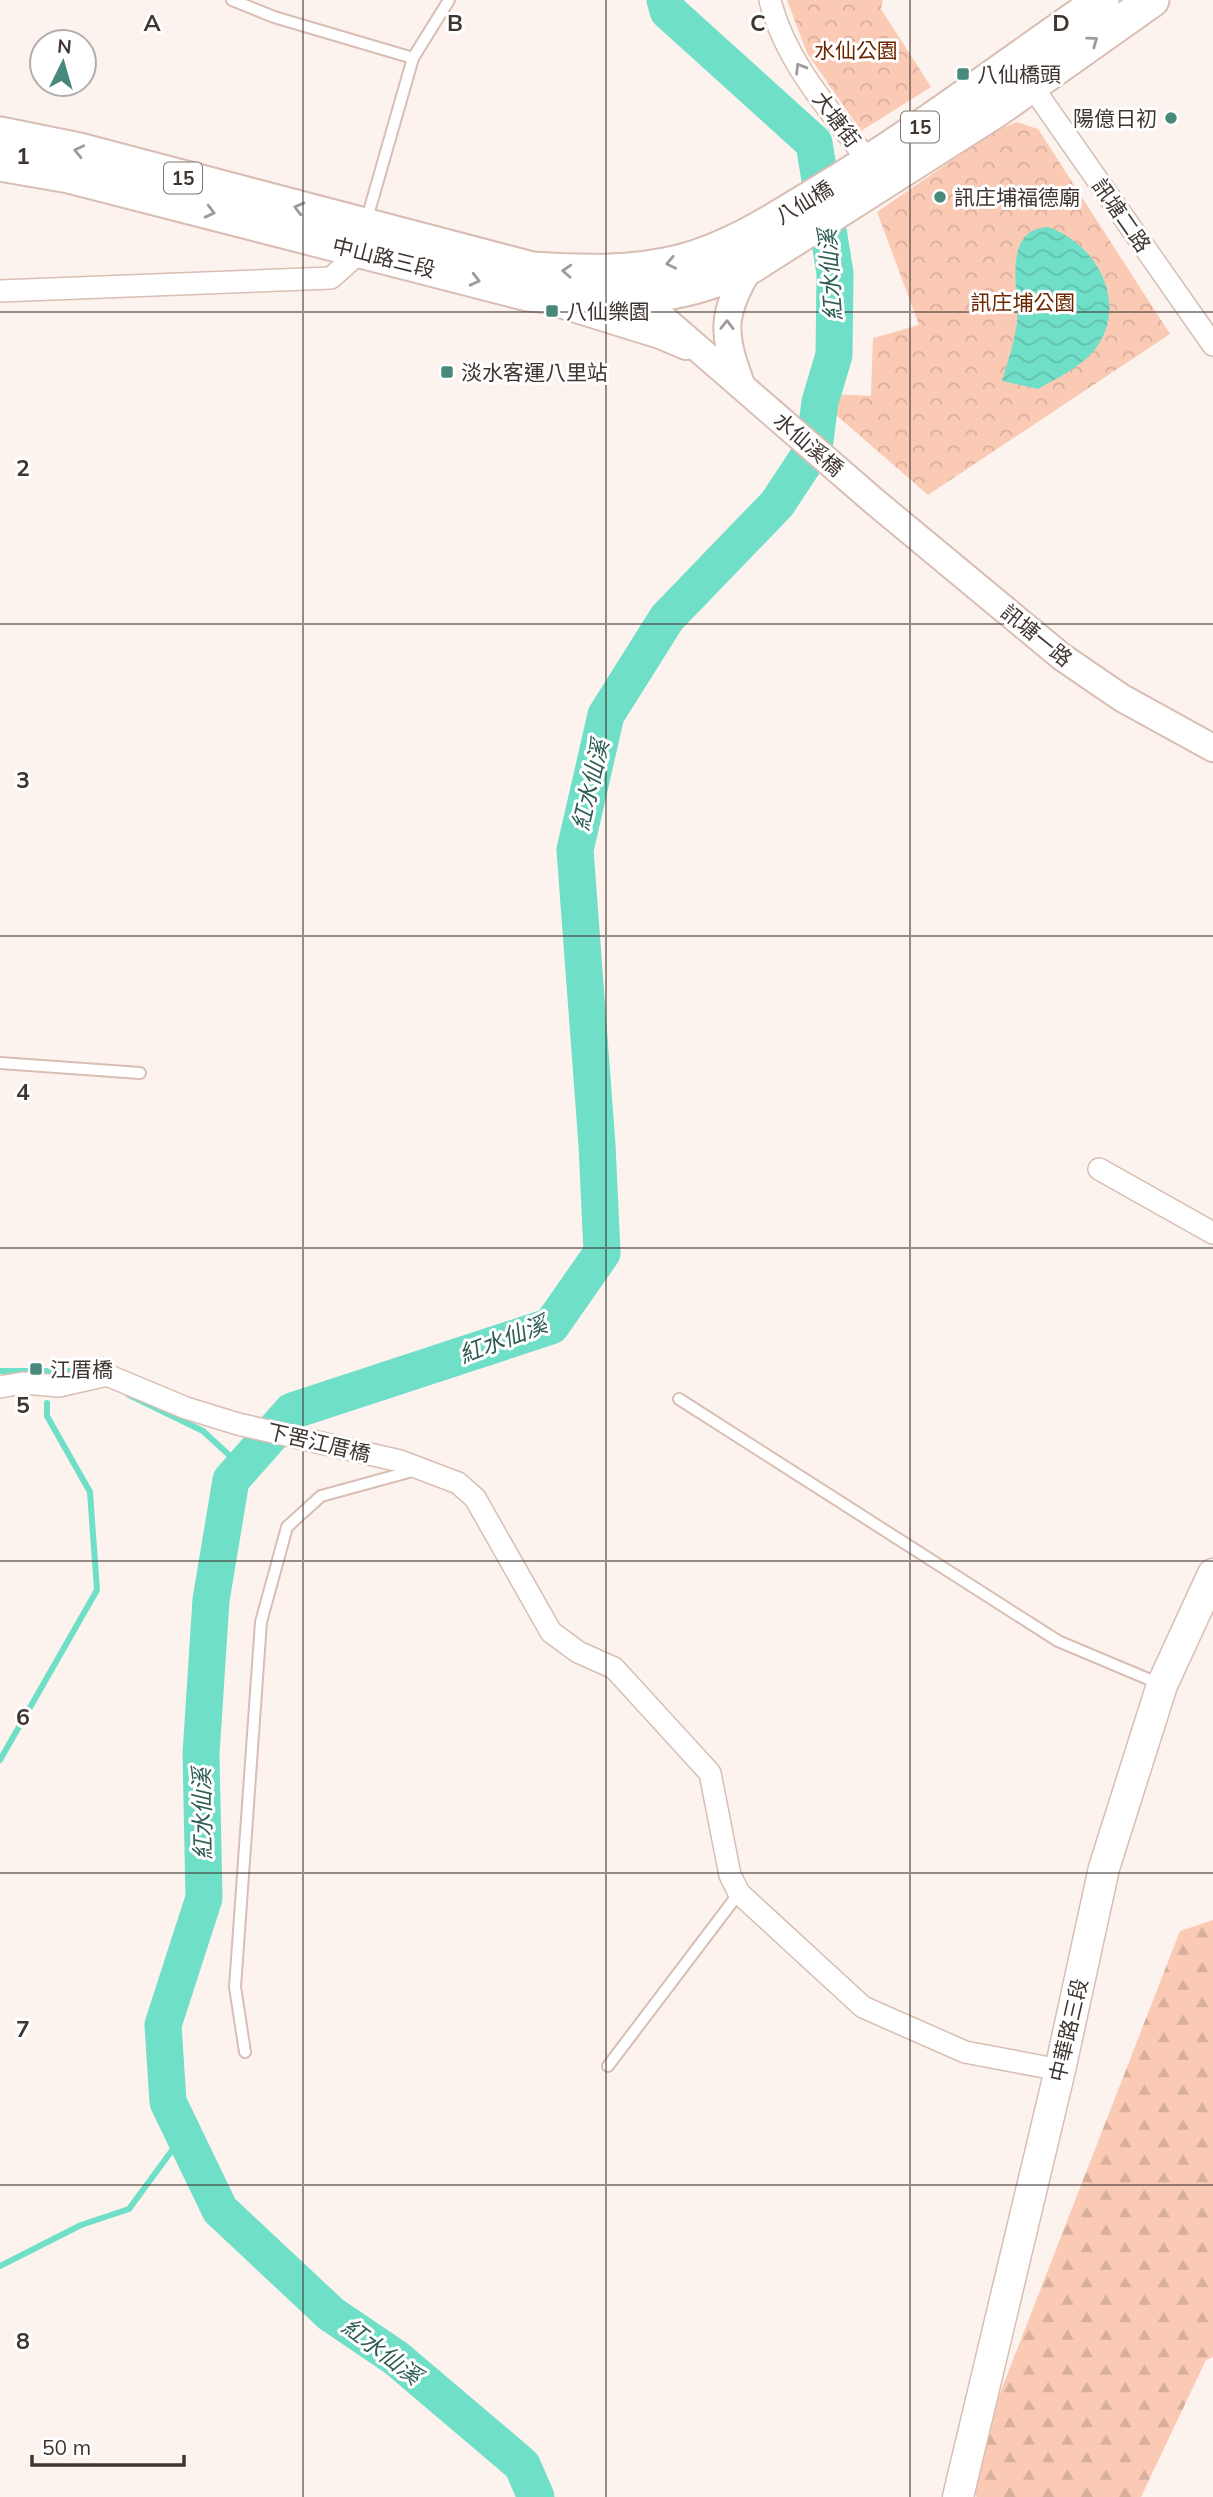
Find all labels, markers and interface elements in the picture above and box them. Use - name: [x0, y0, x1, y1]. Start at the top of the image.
- text: A: [143, 8, 161, 37]
- text: B: [447, 8, 463, 37]
- text: C: [750, 8, 766, 37]
- text: D: [1052, 8, 1070, 37]
- north arrow: [28, 28, 98, 98]
- text: N: [56, 33, 73, 59]
- one-way arrow: [1085, 36, 1098, 49]
- park label: 水仙公園: [814, 37, 898, 63]
- place label: 八仙橋頭: [977, 61, 1061, 87]
- one-way arrow: [796, 62, 809, 75]
- marker: 八仙橋頭: [955, 66, 971, 82]
- street label: 大塘街: [808, 86, 866, 152]
- place label: 陽億日初: [1073, 105, 1157, 131]
- marker: 陽億日初: [1163, 110, 1179, 126]
- road number: 15: [901, 111, 939, 142]
- text: 1: [16, 141, 30, 170]
- one-way arrow: [73, 144, 85, 159]
- road number: 15: [164, 162, 202, 194]
- street label: 訊塘二路: [1087, 173, 1157, 257]
- street label: 八仙橋: [770, 175, 838, 229]
- place label: 訊庄埔福德廟: [954, 184, 1080, 210]
- marker: 訊庄埔福德廟: [932, 189, 948, 205]
- one-way arrow: [293, 202, 305, 216]
- one-way arrow: [204, 204, 216, 218]
- water label: 紅水仙溪: [812, 225, 848, 322]
- street label: 中山路三段: [330, 232, 438, 282]
- one-way arrow: [665, 254, 677, 269]
- one-way arrow: [561, 264, 572, 279]
- one-way arrow: [468, 272, 480, 286]
- park label: 訊庄埔公園: [971, 289, 1076, 315]
- place label: 八仙樂園: [566, 298, 650, 324]
- marker: 八仙樂園: [544, 303, 560, 319]
- one-way arrow: [720, 319, 735, 330]
- place label: 淡水客運八里站: [461, 359, 608, 385]
- marker: 淡水客運八里站: [439, 364, 455, 380]
- street label: 水仙溪橋: [769, 407, 849, 481]
- text: 2: [16, 453, 30, 482]
- street label: 訊塘一路: [996, 598, 1078, 672]
- water label: 紅水仙溪: [566, 734, 615, 833]
- text: 3: [16, 765, 30, 794]
- text: 4: [16, 1077, 30, 1106]
- water label: 紅水仙溪: [455, 1308, 554, 1369]
- place label: 江厝橋: [50, 1356, 113, 1382]
- marker: 江厝橋: [28, 1361, 44, 1377]
- text: 5: [16, 1390, 30, 1419]
- street label: 下罟江厝橋: [265, 1418, 373, 1466]
- text: 6: [16, 1702, 30, 1731]
- water label: 紅水仙溪: [187, 1765, 217, 1860]
- street label: 中華路三段: [1044, 1976, 1092, 2084]
- text: 7: [16, 2014, 30, 2043]
- water label: 紅水仙溪: [337, 2312, 430, 2392]
- text: 8: [16, 2326, 30, 2355]
- scale bar: [32, 2424, 184, 2468]
- text: 50 m: [42, 2434, 91, 2460]

